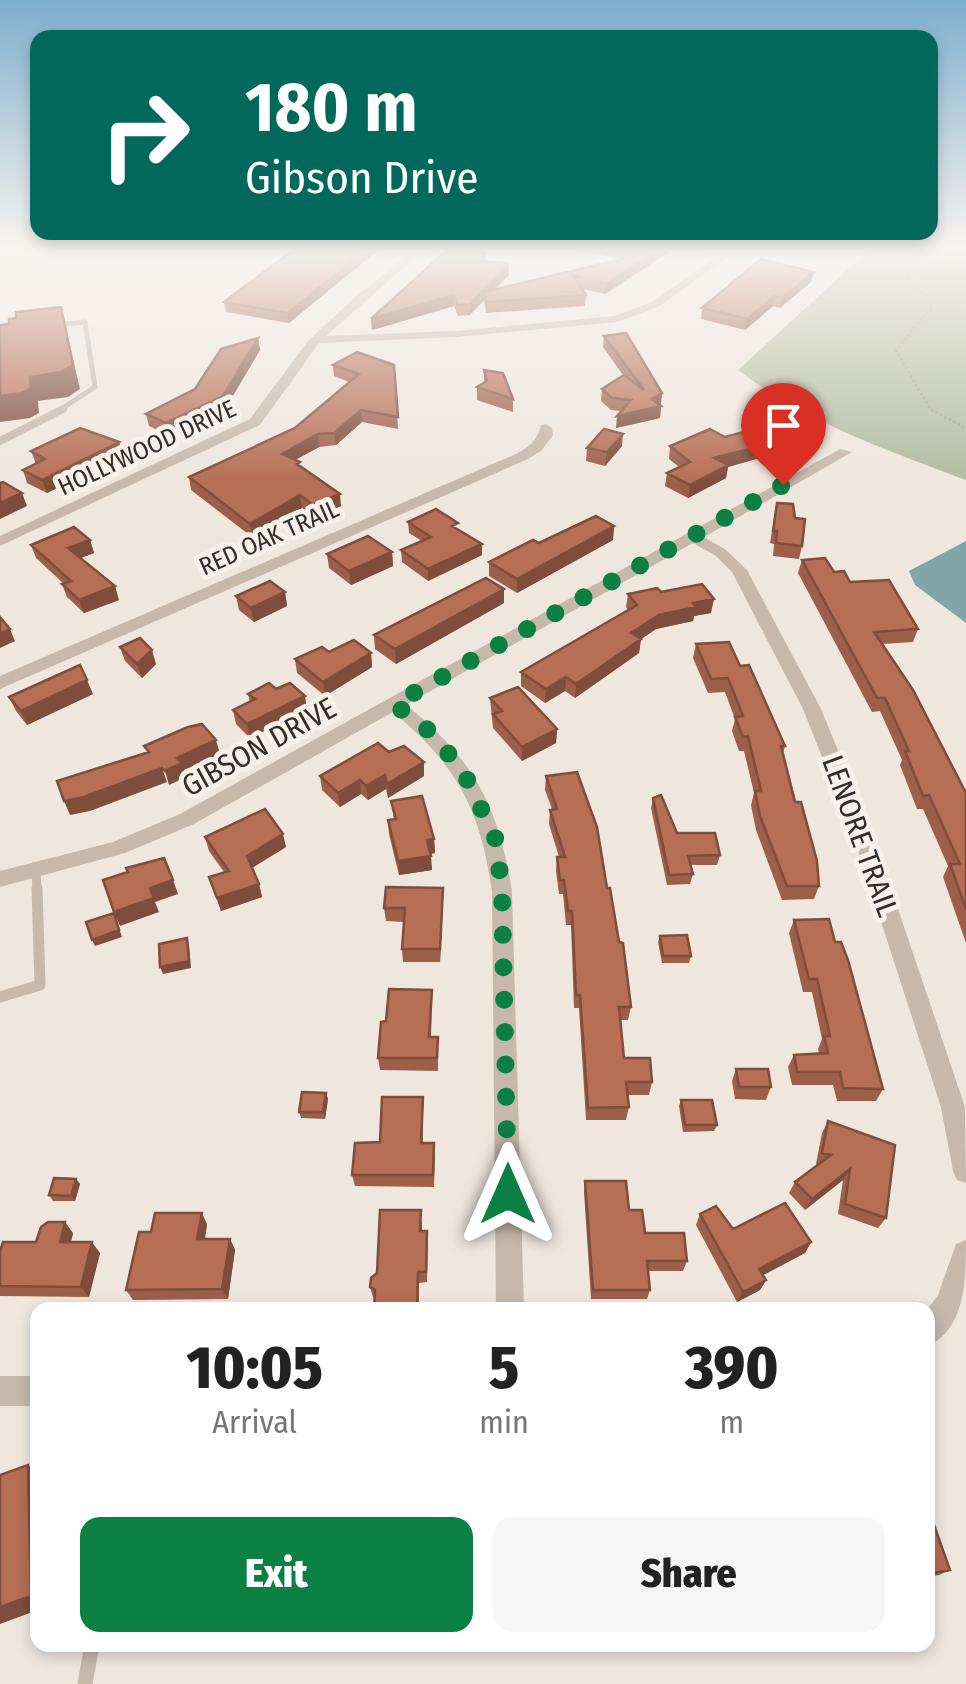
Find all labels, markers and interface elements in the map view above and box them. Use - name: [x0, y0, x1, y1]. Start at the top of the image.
- text: 180 m: [245, 66, 418, 150]
- icon: right: [80, 70, 210, 200]
- text: Gibson Drive: [245, 151, 479, 205]
- pin: [741, 383, 826, 486]
- street label: HOLLYWOOD DRIVE: [53, 394, 241, 502]
- icon: arrive: [756, 398, 811, 453]
- street label: RED OAK TRAIL: [195, 494, 343, 582]
- street label: GIBSON DRIVE: [176, 690, 342, 804]
- street label: LENORE TRAIL: [814, 750, 906, 922]
- position arrow: [456, 1142, 560, 1246]
- text: 10:05: [186, 1332, 323, 1404]
- text: 5: [489, 1332, 519, 1404]
- text: 390: [685, 1332, 779, 1404]
- text: Arrival: [212, 1403, 297, 1441]
- text: min: [479, 1403, 529, 1441]
- text: m: [720, 1403, 744, 1441]
- button: Exit: [80, 1517, 473, 1632]
- button: Share: [493, 1517, 885, 1632]

